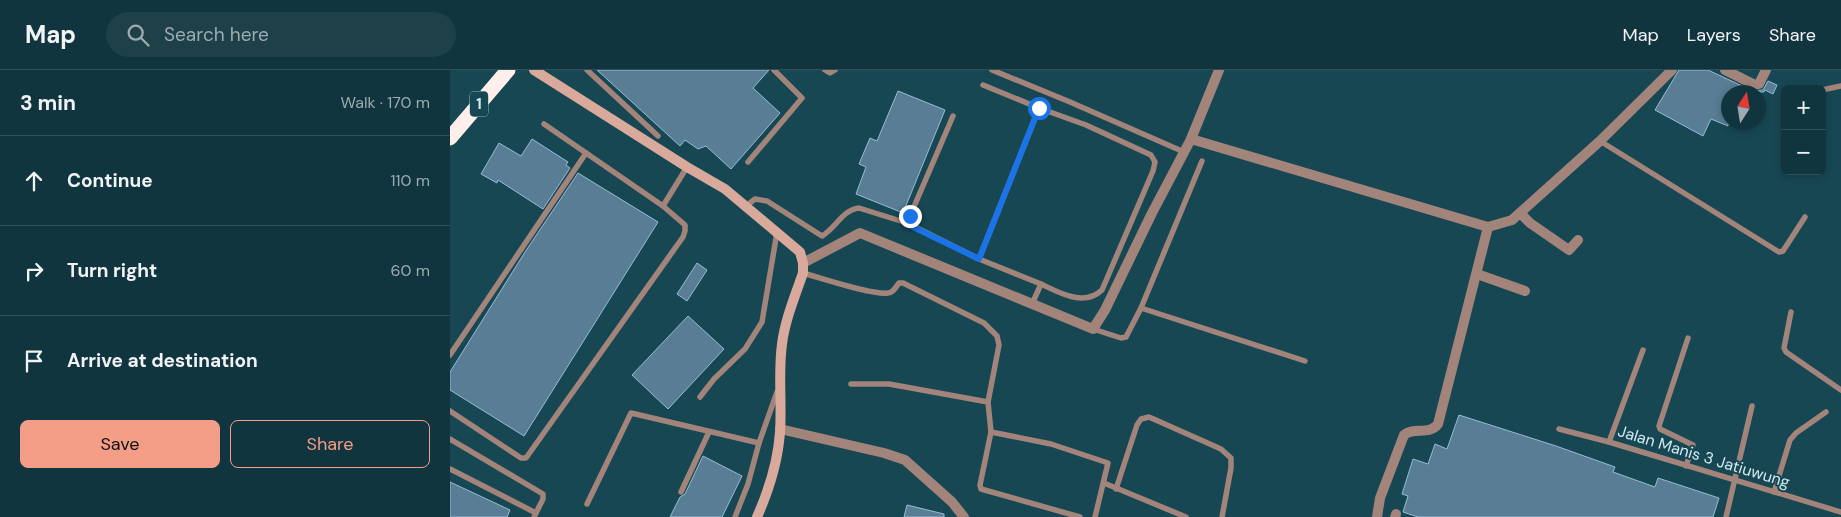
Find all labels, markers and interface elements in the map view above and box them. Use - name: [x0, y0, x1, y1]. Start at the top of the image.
- search box: [106, 12, 456, 57]
- text: Map: [25, 19, 76, 50]
- icon: search: [124, 21, 152, 49]
- text: Search here: [164, 22, 269, 47]
- text: Map: [1623, 23, 1659, 47]
- text: Layers: [1687, 23, 1741, 47]
- text: Share: [1769, 23, 1816, 47]
- north arrow: [1721, 85, 1766, 130]
- map controls: [1781, 85, 1826, 175]
- button: +: [1781, 85, 1826, 130]
- text: 3 min: [20, 89, 76, 117]
- text: Walk · 170 m: [341, 92, 430, 113]
- road number: 1: [470, 92, 488, 116]
- route start: [1028, 97, 1051, 120]
- button: −: [1781, 130, 1826, 175]
- icon: ahead: [20, 167, 48, 195]
- text: Continue: [67, 168, 153, 193]
- text: 110 m: [391, 170, 430, 191]
- route end: [899, 205, 922, 228]
- icon: right: [20, 257, 48, 285]
- text: Turn right: [67, 258, 157, 283]
- text: 60 m: [390, 260, 430, 281]
- icon: arrive: [20, 347, 48, 375]
- text: Arrive at destination: [67, 348, 258, 373]
- button: Save: [20, 420, 220, 468]
- button: Share: [230, 420, 430, 468]
- street label: Jalan Manis 3 Jatiuwung: [1615, 420, 1793, 493]

